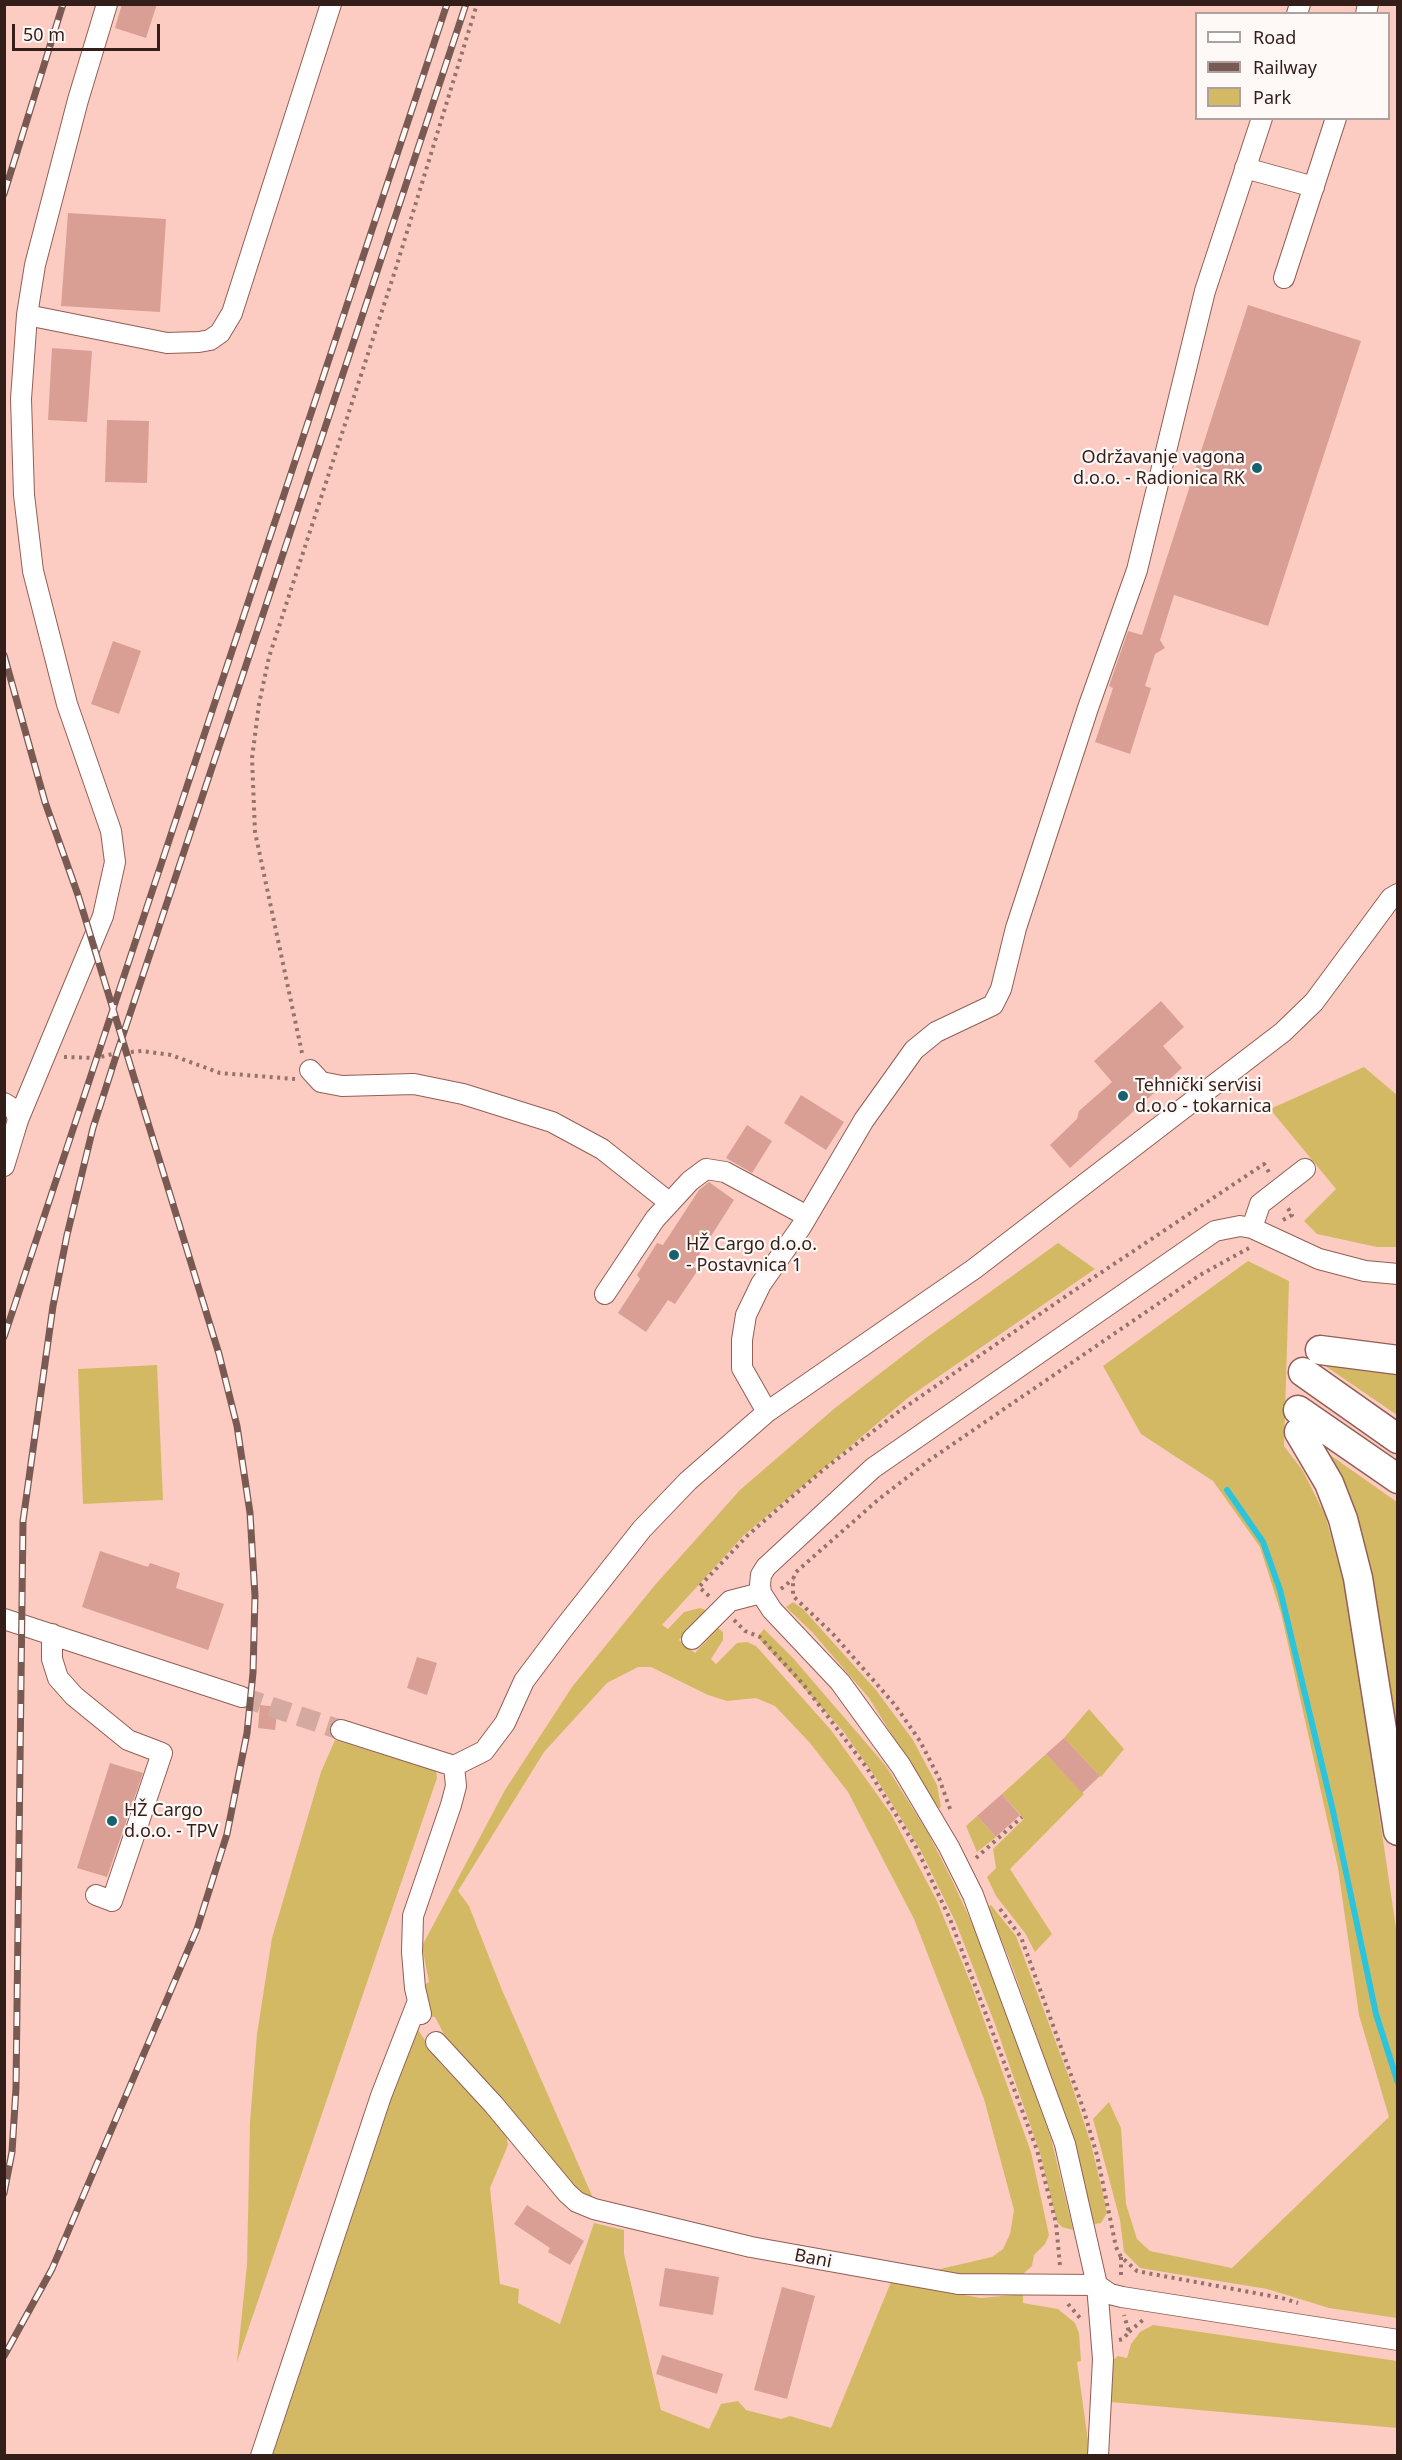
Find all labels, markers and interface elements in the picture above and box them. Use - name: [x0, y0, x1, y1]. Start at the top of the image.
- scale bar: [15, 12, 164, 50]
- legend: [1195, 12, 1390, 120]
- text: 50 m: [23, 22, 65, 46]
- text: Road: [1253, 25, 1296, 49]
- text: Railway: [1253, 55, 1317, 79]
- text: Park: [1253, 85, 1291, 109]
- place label: Održavanje vagona d.o.o. - Radionica RK: [1073, 447, 1245, 490]
- marker: Održavanje vagona d.o.o. - Radionica RK: [1250, 461, 1264, 475]
- place label: Tehnički servisi d.o.o - tokarnica: [1135, 1075, 1272, 1118]
- marker: Tehnički servisi d.o.o - tokarnica: [1116, 1089, 1130, 1103]
- place label: HŽ Cargo d.o.o. - Postavnica 1: [686, 1234, 817, 1276]
- marker: HŽ Cargo d.o.o. - Postavnica 1: [667, 1248, 681, 1262]
- place label: HŽ Cargo d.o.o. - TPV: [124, 1800, 218, 1842]
- marker: HŽ Cargo d.o.o. - TPV: [105, 1814, 119, 1828]
- street label: Bani: [793, 2245, 833, 2273]

